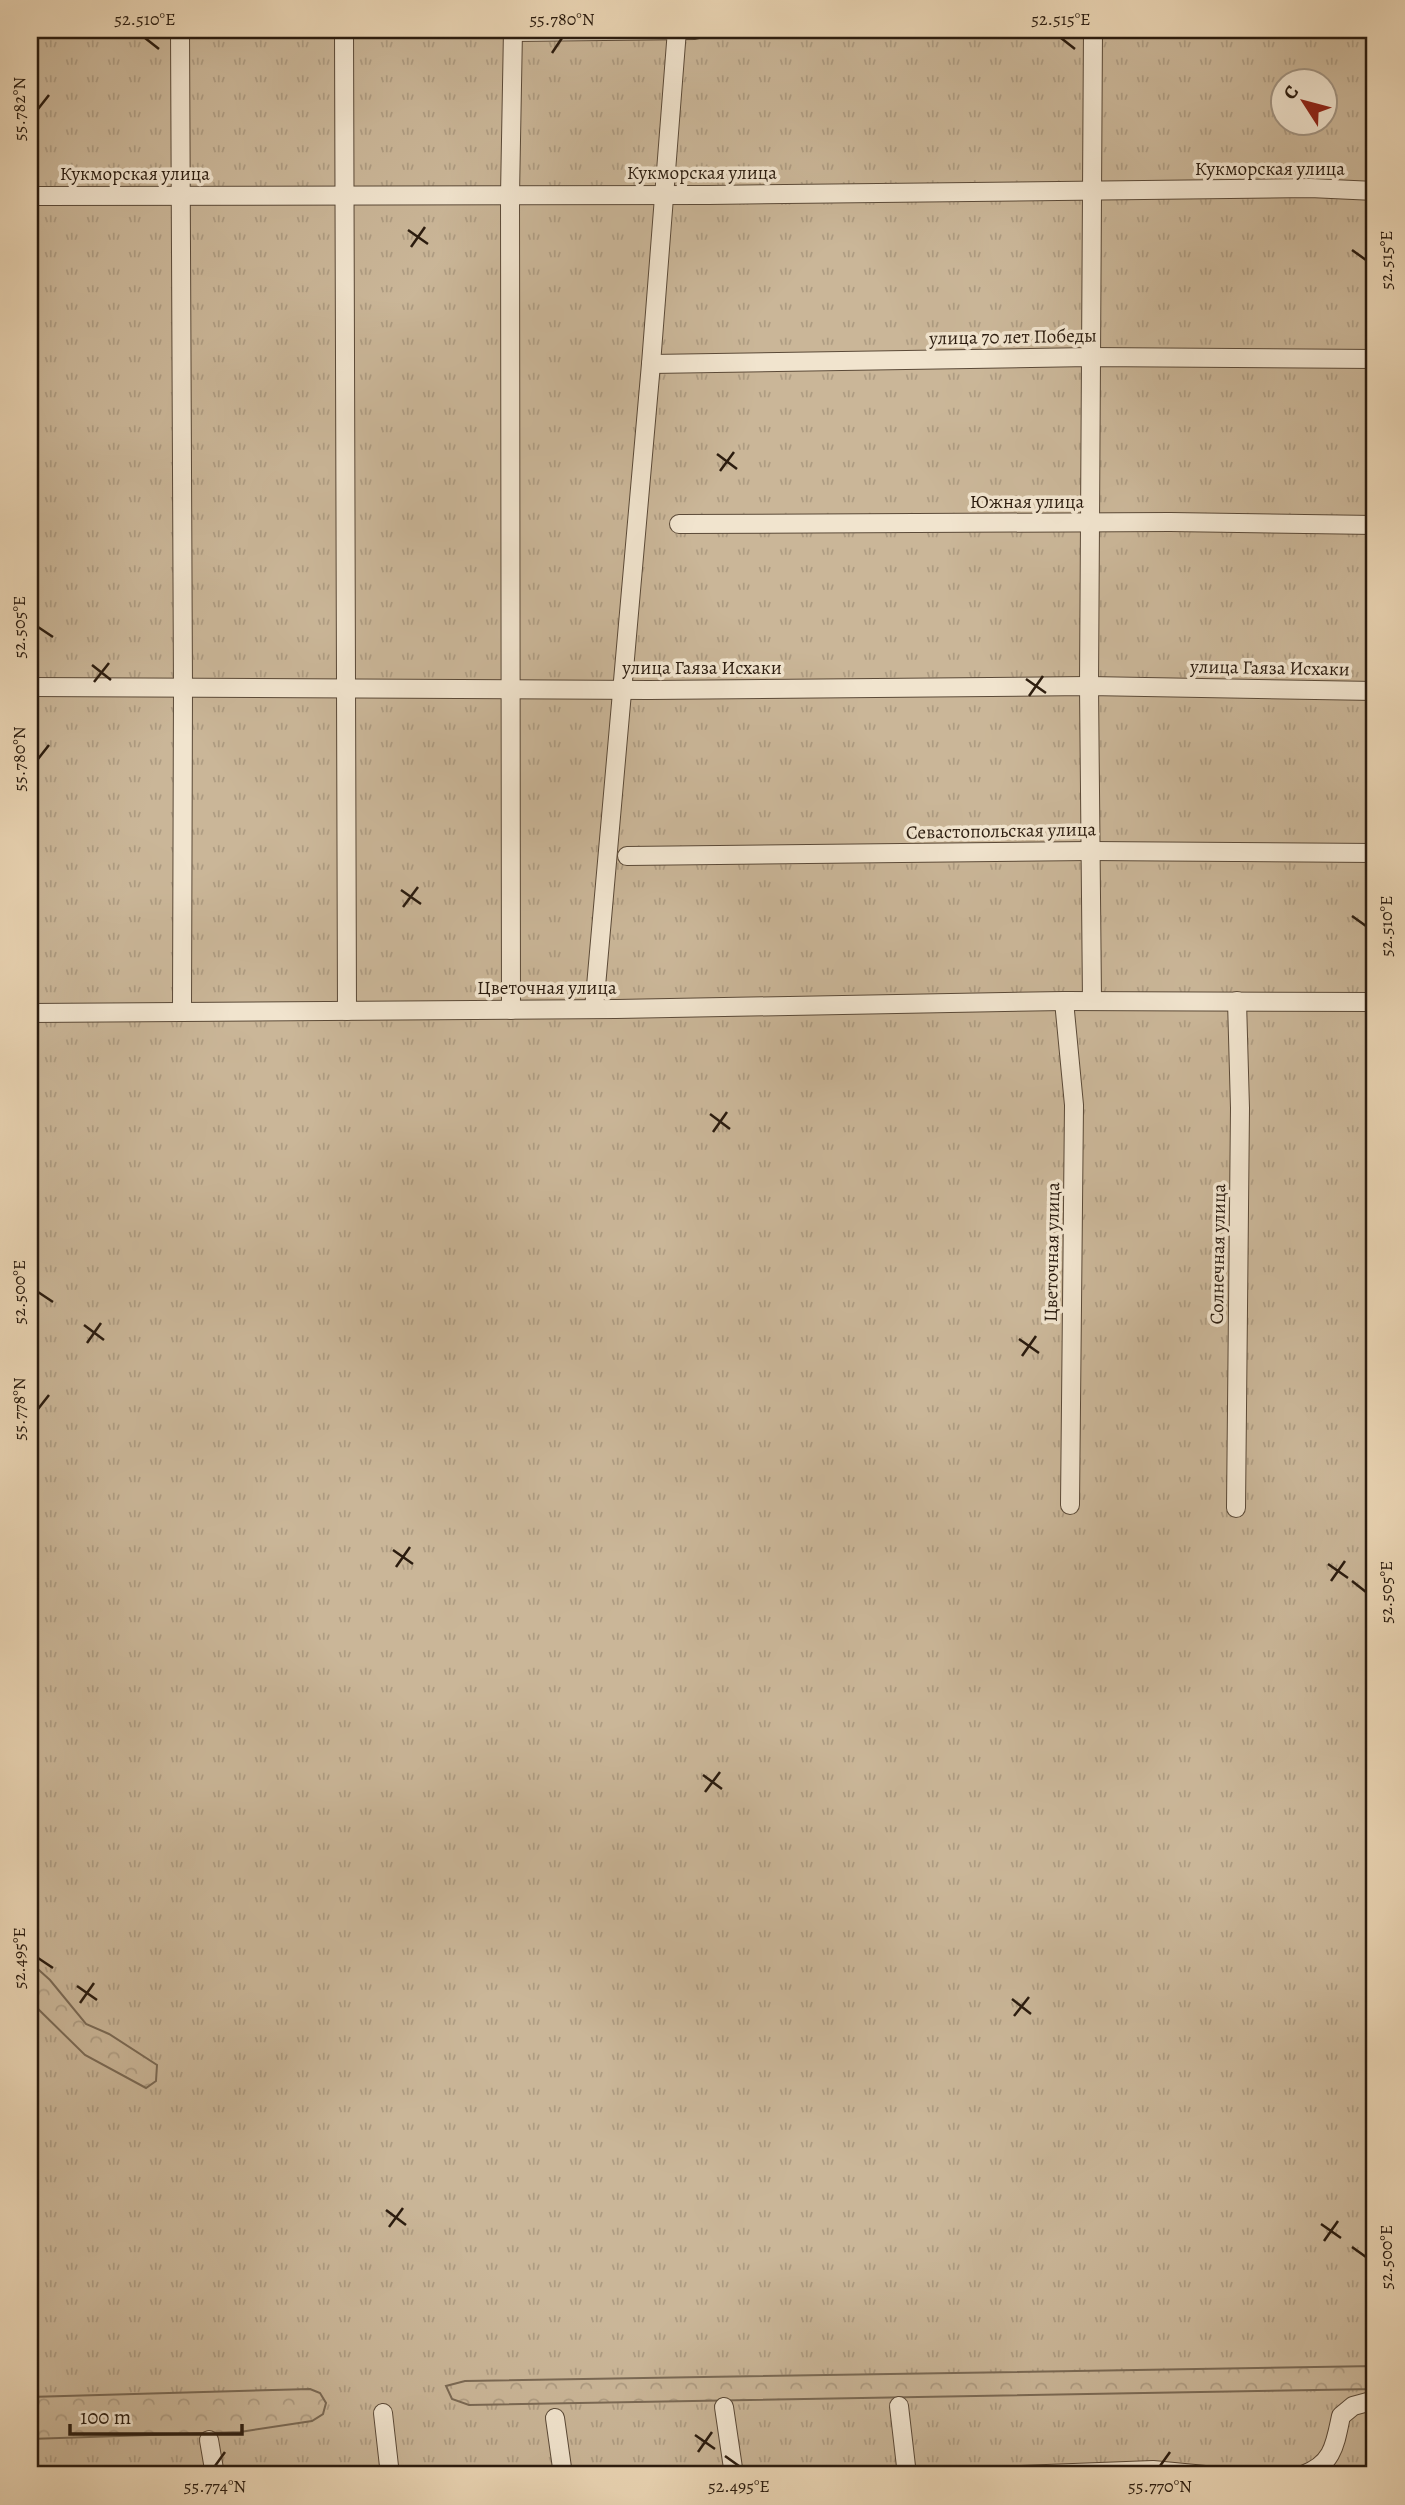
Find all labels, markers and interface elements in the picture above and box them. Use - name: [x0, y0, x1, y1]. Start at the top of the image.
- text: 52.510°E: [114, 7, 176, 31]
- text: 55.780°N: [529, 7, 595, 31]
- text: 52.515°E: [1031, 7, 1091, 31]
- north arrow: [1268, 66, 1338, 136]
- text: 55.782°N: [7, 77, 31, 141]
- text: С: [1277, 80, 1305, 105]
- street label: Кукморская улица: [1195, 156, 1345, 182]
- street label: Кукморская улица: [627, 160, 777, 186]
- street label: Кукморская улица: [60, 161, 210, 187]
- text: 52.515°E: [1374, 230, 1398, 290]
- street label: улица 70 лет Победы: [928, 323, 1097, 351]
- street label: Южная улица: [970, 489, 1085, 515]
- text: 52.505°E: [7, 596, 31, 658]
- street label: улица Гаяза Исхаки: [1189, 654, 1350, 682]
- street label: улица Гаяза Исхаки: [621, 655, 782, 681]
- text: 55.780°N: [7, 726, 31, 792]
- street label: Севастопольская улица: [906, 816, 1097, 846]
- text: 52.510°E: [1374, 895, 1398, 957]
- street label: Цветочная улица: [477, 975, 617, 1001]
- street label: Цветочная улица: [1038, 1182, 1066, 1322]
- street label: Солнечная улица: [1204, 1183, 1232, 1325]
- text: 52.500°E: [7, 1260, 31, 1324]
- text: 55.778°N: [7, 1377, 31, 1441]
- text: 52.505°E: [1374, 1561, 1398, 1623]
- text: 52.495°E: [7, 1927, 31, 1989]
- text: 52.500°E: [1374, 2225, 1398, 2289]
- scale bar: [70, 2393, 242, 2437]
- text: 100 m: [80, 2403, 131, 2431]
- text: 55.774°N: [184, 2474, 246, 2498]
- text: 52.495°E: [708, 2474, 770, 2498]
- text: 55.770°N: [1128, 2474, 1192, 2498]

